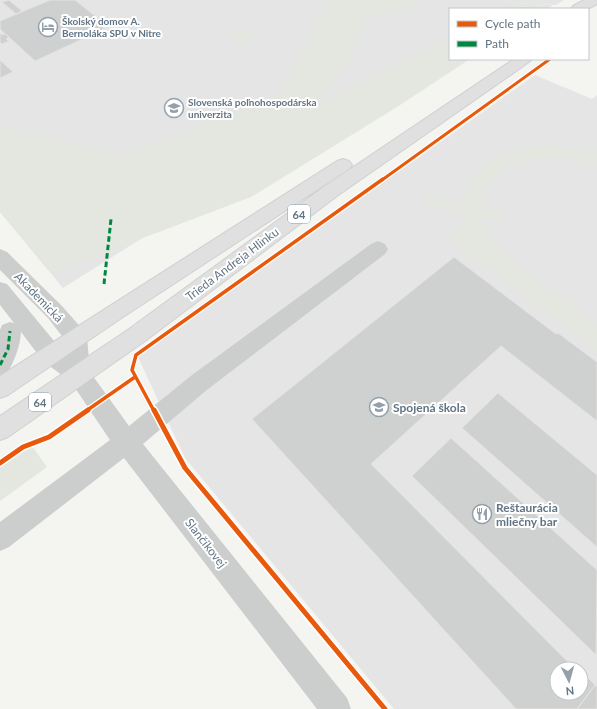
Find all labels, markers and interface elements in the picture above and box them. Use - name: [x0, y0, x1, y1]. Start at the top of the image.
- legend: [449, 8, 589, 60]
- place label: Školský domov A. Bernoláka SPU v Nitre: [62, 15, 162, 39]
- hotel icon: Školský domov A. Bernoláka SPU v Nitre: [37, 16, 59, 38]
- text: Cycle path: [485, 16, 540, 31]
- text: Path: [485, 36, 509, 51]
- place label: Slovenská poľnohospodárska univerzita: [188, 96, 317, 120]
- school or university icon: Slovenská poľnohospodárska univerzita: [163, 97, 185, 119]
- road number: 64: [288, 205, 310, 223]
- street label: Trieda Andreja Hlinku: [182, 224, 282, 304]
- street label: Akademická: [11, 269, 67, 325]
- road number: 64: [29, 393, 51, 411]
- school or university icon: Spojená škola: [368, 396, 390, 418]
- place label: Spojená škola: [393, 400, 466, 415]
- place label: Reštaurácia mliečny bar: [496, 500, 558, 529]
- restaurant icon: Reštaurácia mliečny bar: [471, 503, 493, 525]
- street label: Slančíkovej: [182, 515, 230, 571]
- north arrow: [549, 661, 589, 701]
- text: N: [565, 685, 575, 698]

